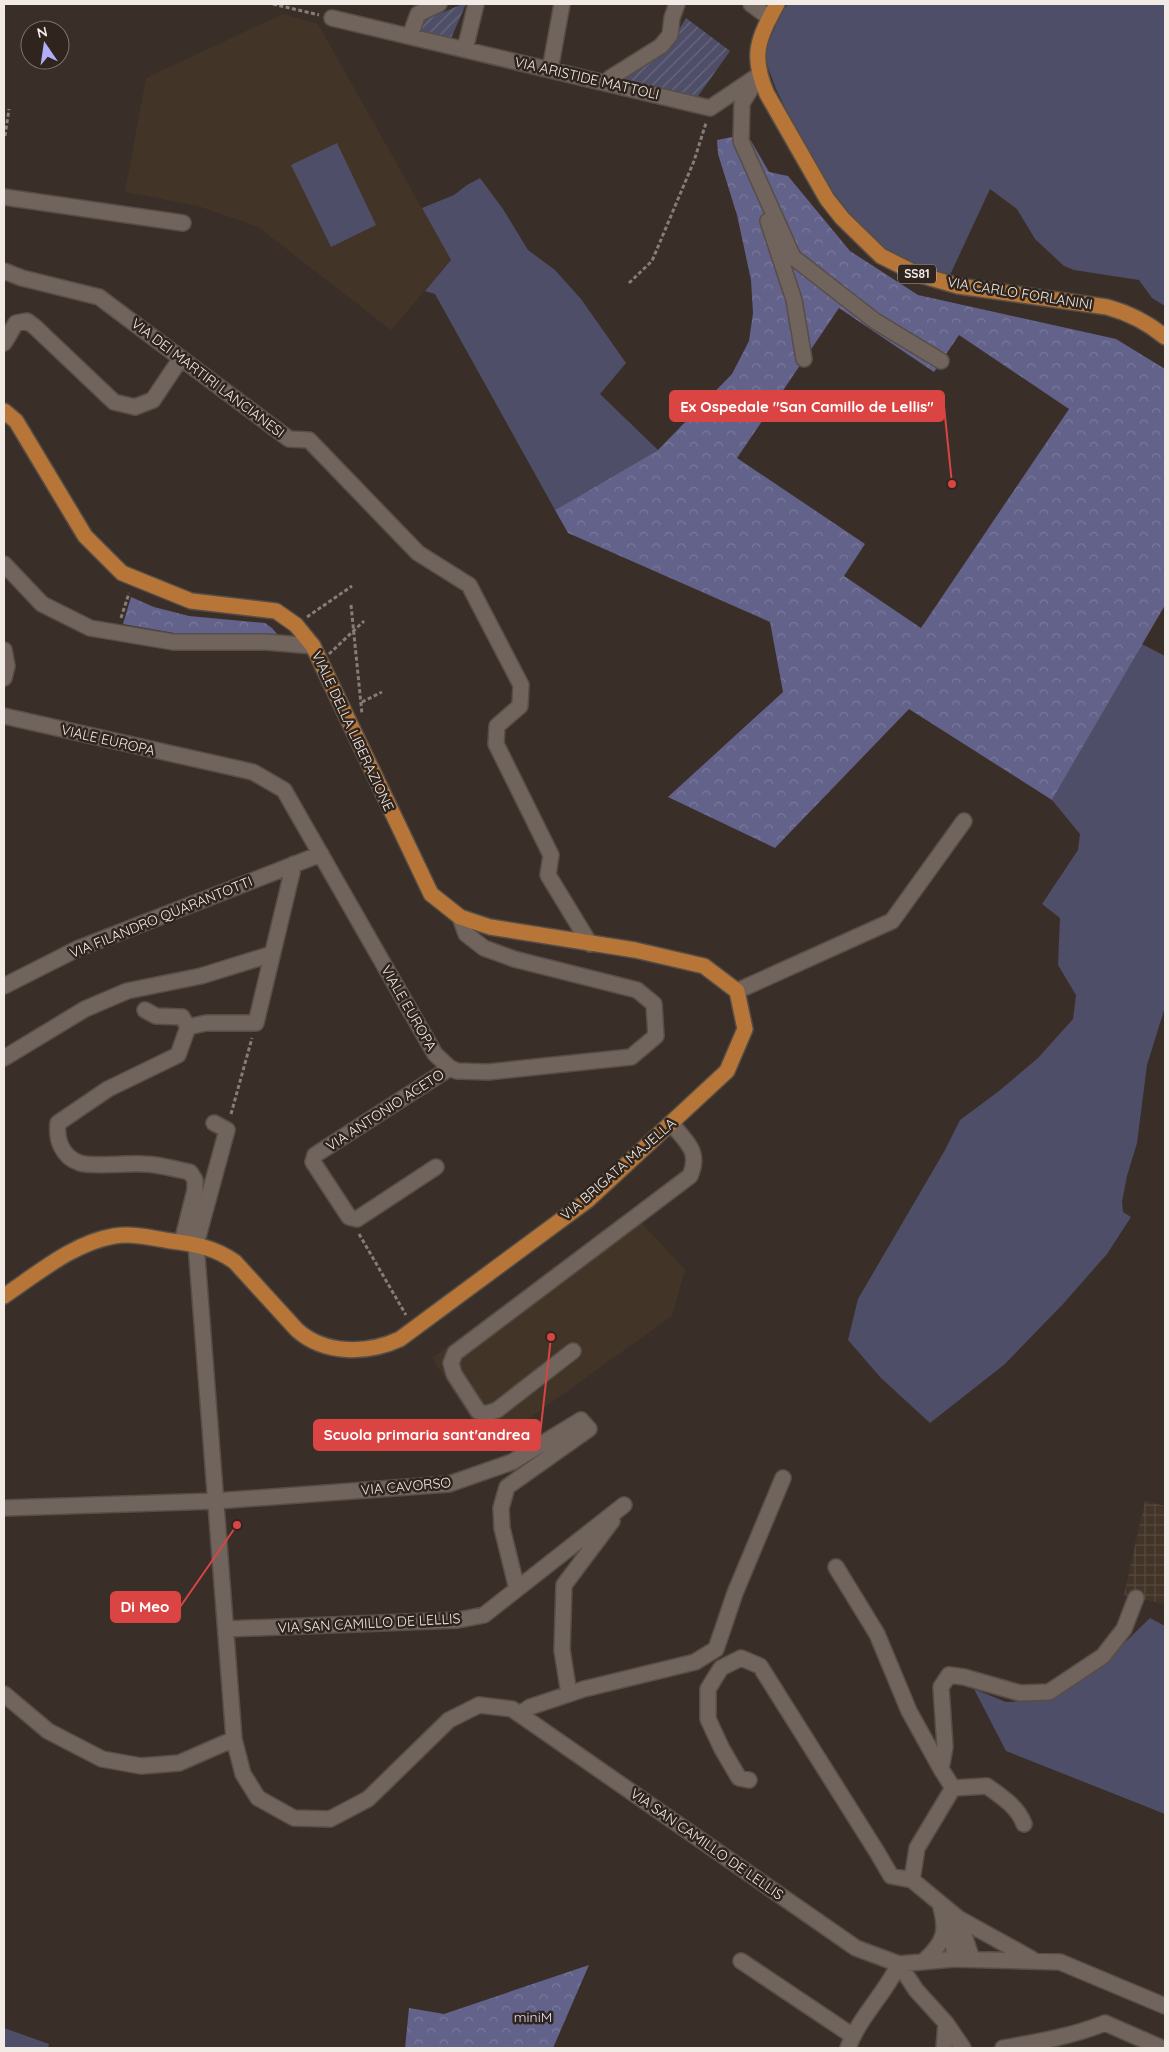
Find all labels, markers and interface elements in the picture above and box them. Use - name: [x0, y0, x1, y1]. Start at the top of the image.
- north arrow: [20, 20, 70, 70]
- text: N: [35, 22, 49, 42]
- street label: VIA ARISTIDE MATTOLI: [513, 53, 661, 103]
- road number: SS81: [898, 264, 936, 284]
- street label: VIA CARLO FORLANINI: [946, 273, 1094, 313]
- street label: VIA DEI MARTIRI LANCIANESI: [128, 314, 288, 442]
- callout: Ex Ospedale "San Camillo de Lellis": [670, 391, 944, 421]
- text: Ex Ospedale "San Camillo de Lellis": [680, 397, 934, 416]
- street label: VIALE DELLA LIBERAZIONE: [308, 648, 398, 814]
- street label: VIALE EUROPA: [59, 720, 157, 760]
- street label: VIA FILANDRO QUARANTOTTI: [67, 872, 255, 962]
- street label: VIALE EUROPA: [377, 962, 441, 1054]
- street label: VIA ANTONIO ACETO: [323, 1065, 448, 1155]
- street label: VIA BRIGATA MAJELLA: [557, 1114, 679, 1224]
- callout: Scuola primaria sant'andrea: [314, 1420, 540, 1450]
- text: Scuola primaria sant'andrea: [324, 1425, 530, 1444]
- street label: VIA CAVORSO: [360, 1473, 452, 1499]
- callout: Di Meo: [111, 1592, 180, 1622]
- text: Di Meo: [121, 1597, 169, 1616]
- street label: VIA SAN CAMILLO DE LELLIS: [277, 1609, 461, 1637]
- street label: VIA SAN CAMILLO DE LELLIS: [627, 1784, 787, 1904]
- park label: miniM: [514, 2008, 552, 2026]

